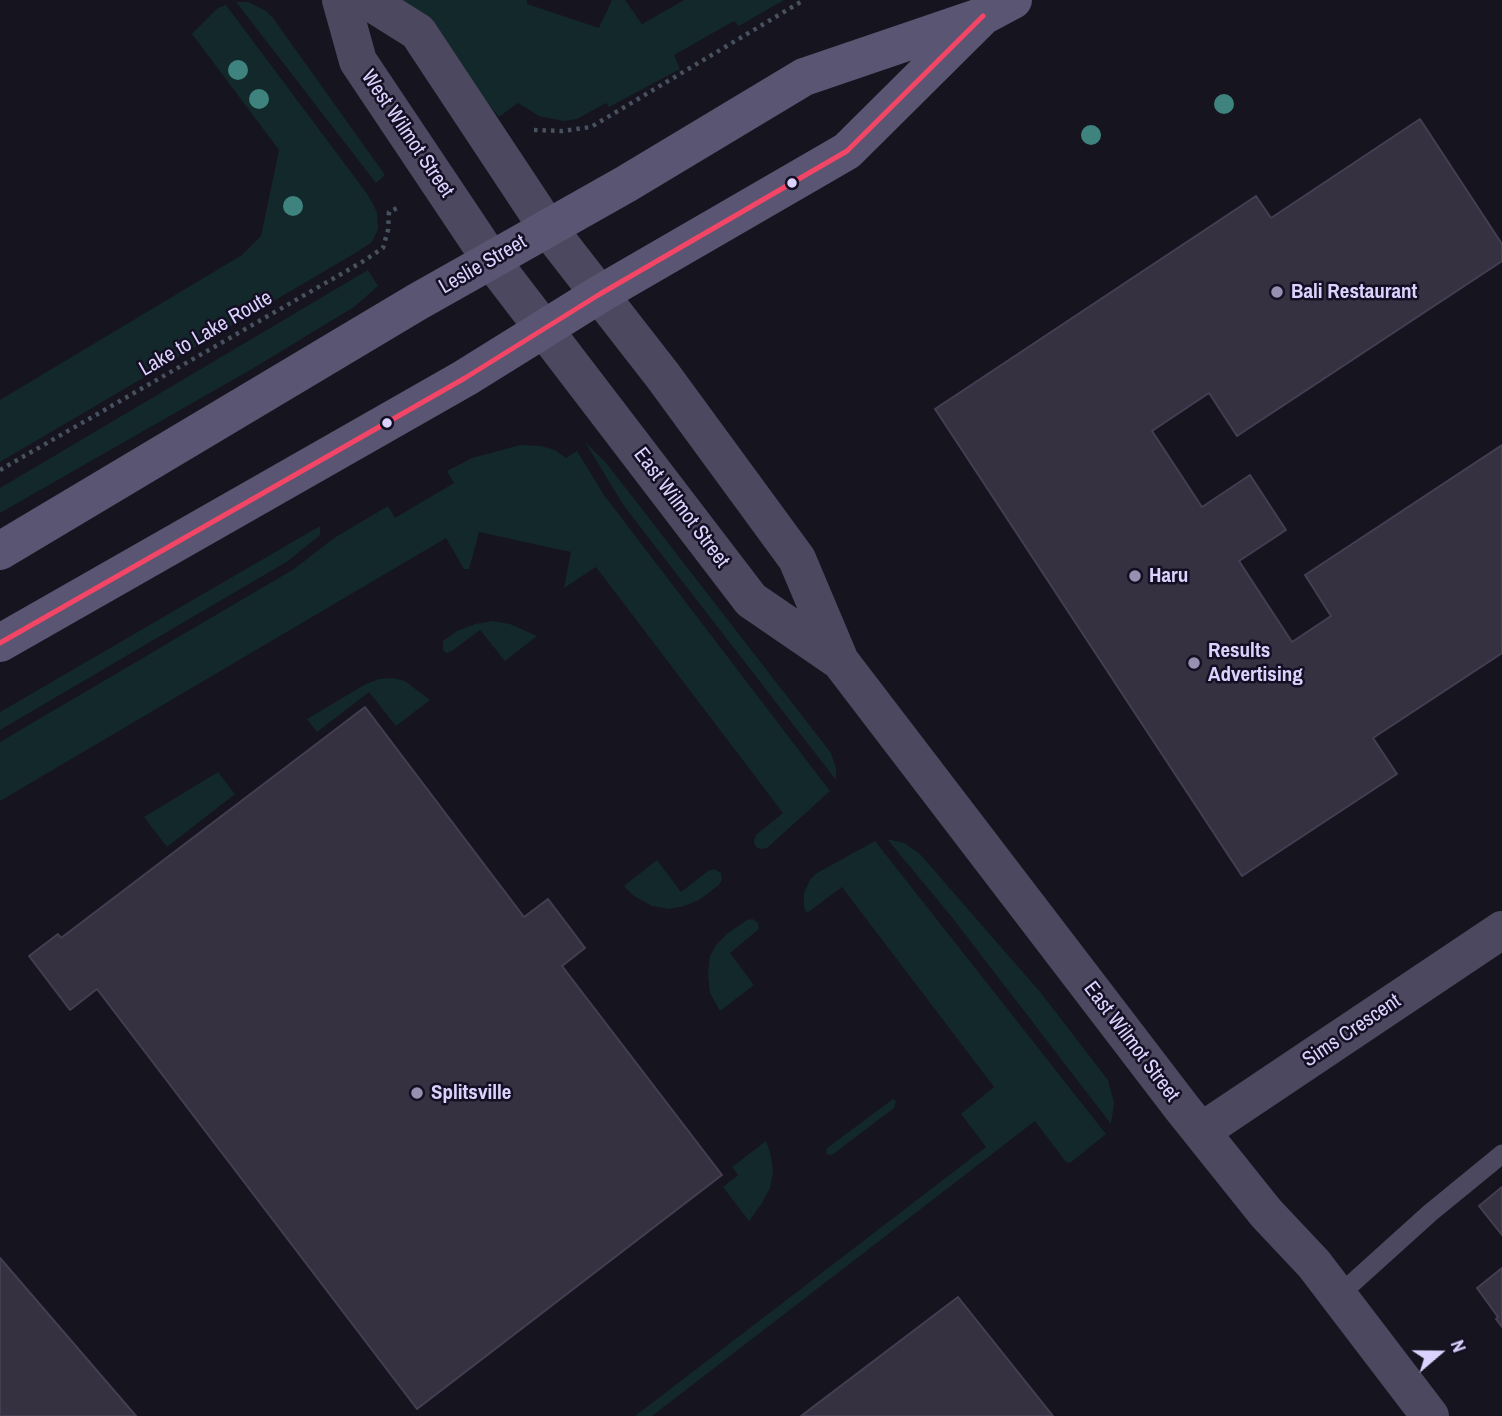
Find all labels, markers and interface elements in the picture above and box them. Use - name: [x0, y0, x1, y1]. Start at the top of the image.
- street label: West Wilmot Street: [355, 66, 459, 202]
- unlabelled marker: [785, 176, 799, 190]
- street label: Leslie Street: [435, 230, 531, 300]
- place label: Bali Restaurant: [1291, 279, 1417, 305]
- marker: Bali Restaurant: [1269, 284, 1285, 300]
- street label: Lake to Lake Route: [135, 286, 277, 382]
- unlabelled marker: [380, 416, 394, 430]
- street label: East Wilmot Street: [628, 443, 734, 573]
- place label: Haru: [1149, 563, 1188, 589]
- marker: Haru: [1127, 568, 1143, 584]
- place label: Results Advertising: [1208, 638, 1303, 688]
- marker: Results Advertising: [1186, 655, 1202, 671]
- street label: East Wilmot Street: [1078, 977, 1184, 1107]
- street label: Sims Crescent: [1298, 989, 1406, 1073]
- place label: Splitsville: [431, 1080, 511, 1106]
- marker: Splitsville: [409, 1085, 425, 1101]
- north arrow: [1404, 1318, 1474, 1388]
- text: N: [1445, 1336, 1473, 1356]

